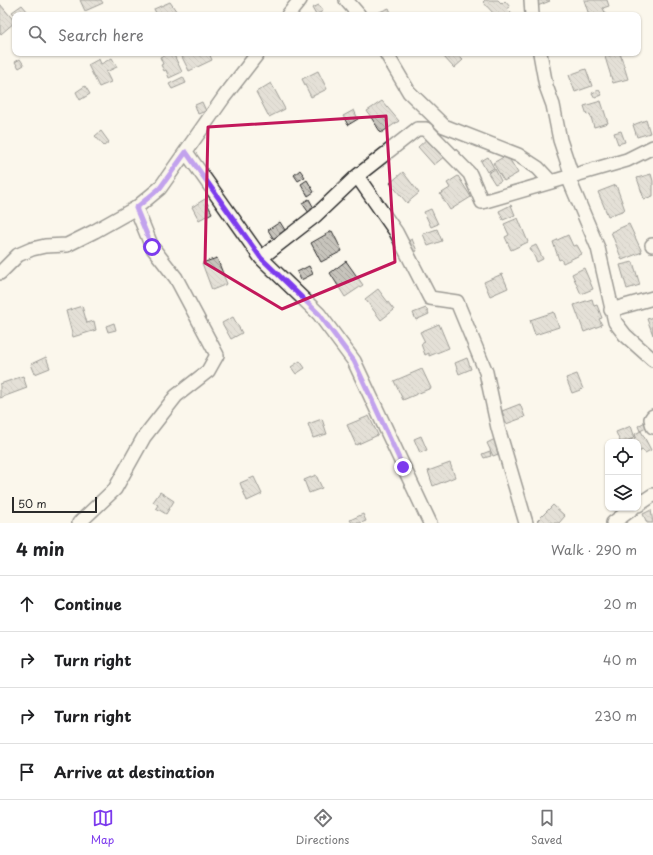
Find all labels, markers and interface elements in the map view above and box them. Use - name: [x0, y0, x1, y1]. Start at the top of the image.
- search box: [12, 12, 641, 56]
- icon: search: [26, 23, 48, 45]
- text: Search here: [58, 23, 144, 46]
- route start: [143, 238, 161, 256]
- map controls: [605, 439, 641, 511]
- button: locate: [605, 439, 641, 475]
- route end: [394, 458, 412, 476]
- button: layers: [605, 475, 641, 511]
- scale bar: [12, 495, 97, 514]
- text: 50 m: [18, 495, 47, 512]
- text: 4 min: [16, 536, 64, 562]
- text: Walk · 290 m: [551, 540, 637, 559]
- text: Continue: [54, 592, 122, 615]
- icon: ahead: [16, 593, 38, 615]
- text: 20 m: [603, 594, 637, 613]
- text: Turn right: [54, 648, 131, 671]
- icon: right: [16, 649, 38, 671]
- text: 40 m: [603, 650, 637, 669]
- text: Turn right: [54, 704, 131, 727]
- icon: right: [16, 705, 38, 727]
- text: 230 m: [595, 706, 637, 725]
- text: Arrive at destination: [54, 760, 215, 783]
- icon: arrive: [16, 761, 38, 783]
- tab: Map: [91, 807, 114, 848]
- tab: Directions: [296, 807, 349, 848]
- tab: Saved: [531, 807, 562, 848]

